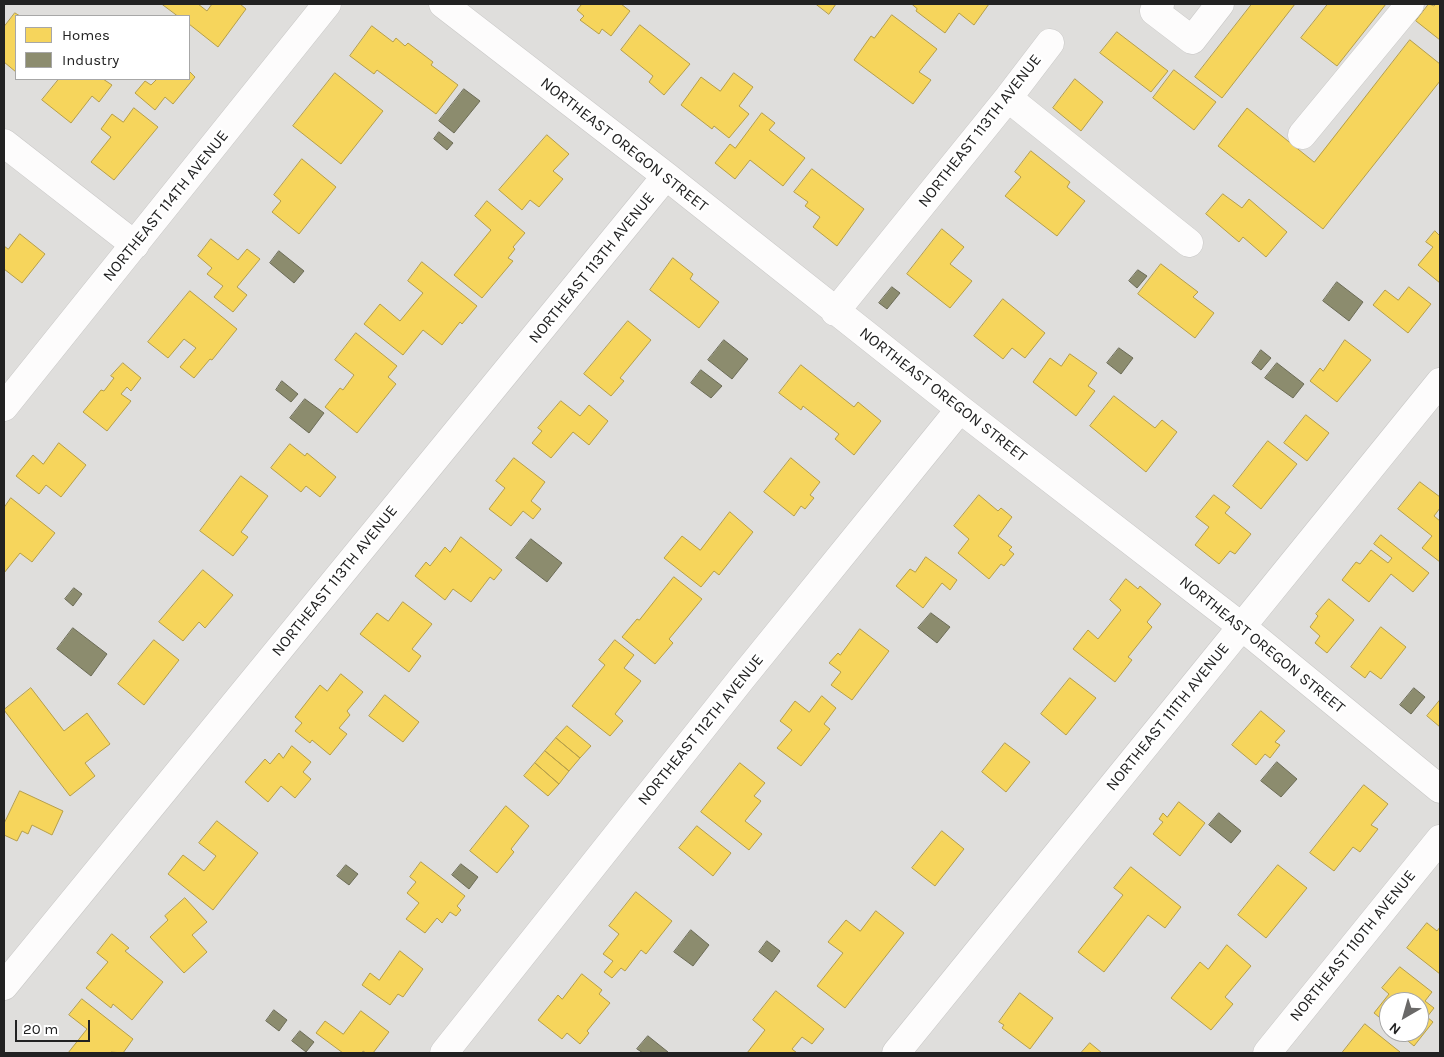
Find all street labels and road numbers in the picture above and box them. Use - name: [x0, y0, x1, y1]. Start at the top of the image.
- street label: NORTHEAST 113TH AVENUE: [914, 51, 1046, 211]
- street label: NORTHEAST OREGON STREET: [536, 74, 712, 216]
- street label: NORTHEAST 114TH AVENUE: [99, 127, 233, 285]
- street label: NORTHEAST 113TH AVENUE: [525, 188, 659, 348]
- street label: NORTHEAST OREGON STREET: [855, 324, 1031, 466]
- street label: NORTHEAST 113TH AVENUE: [268, 501, 402, 661]
- street label: NORTHEAST OREGON STREET: [1175, 572, 1349, 718]
- street label: NORTHEAST 111TH AVENUE: [1102, 639, 1234, 795]
- street label: NORTHEAST 112TH AVENUE: [634, 651, 768, 809]
- street label: NORTHEAST 110TH AVENUE: [1286, 866, 1420, 1026]

